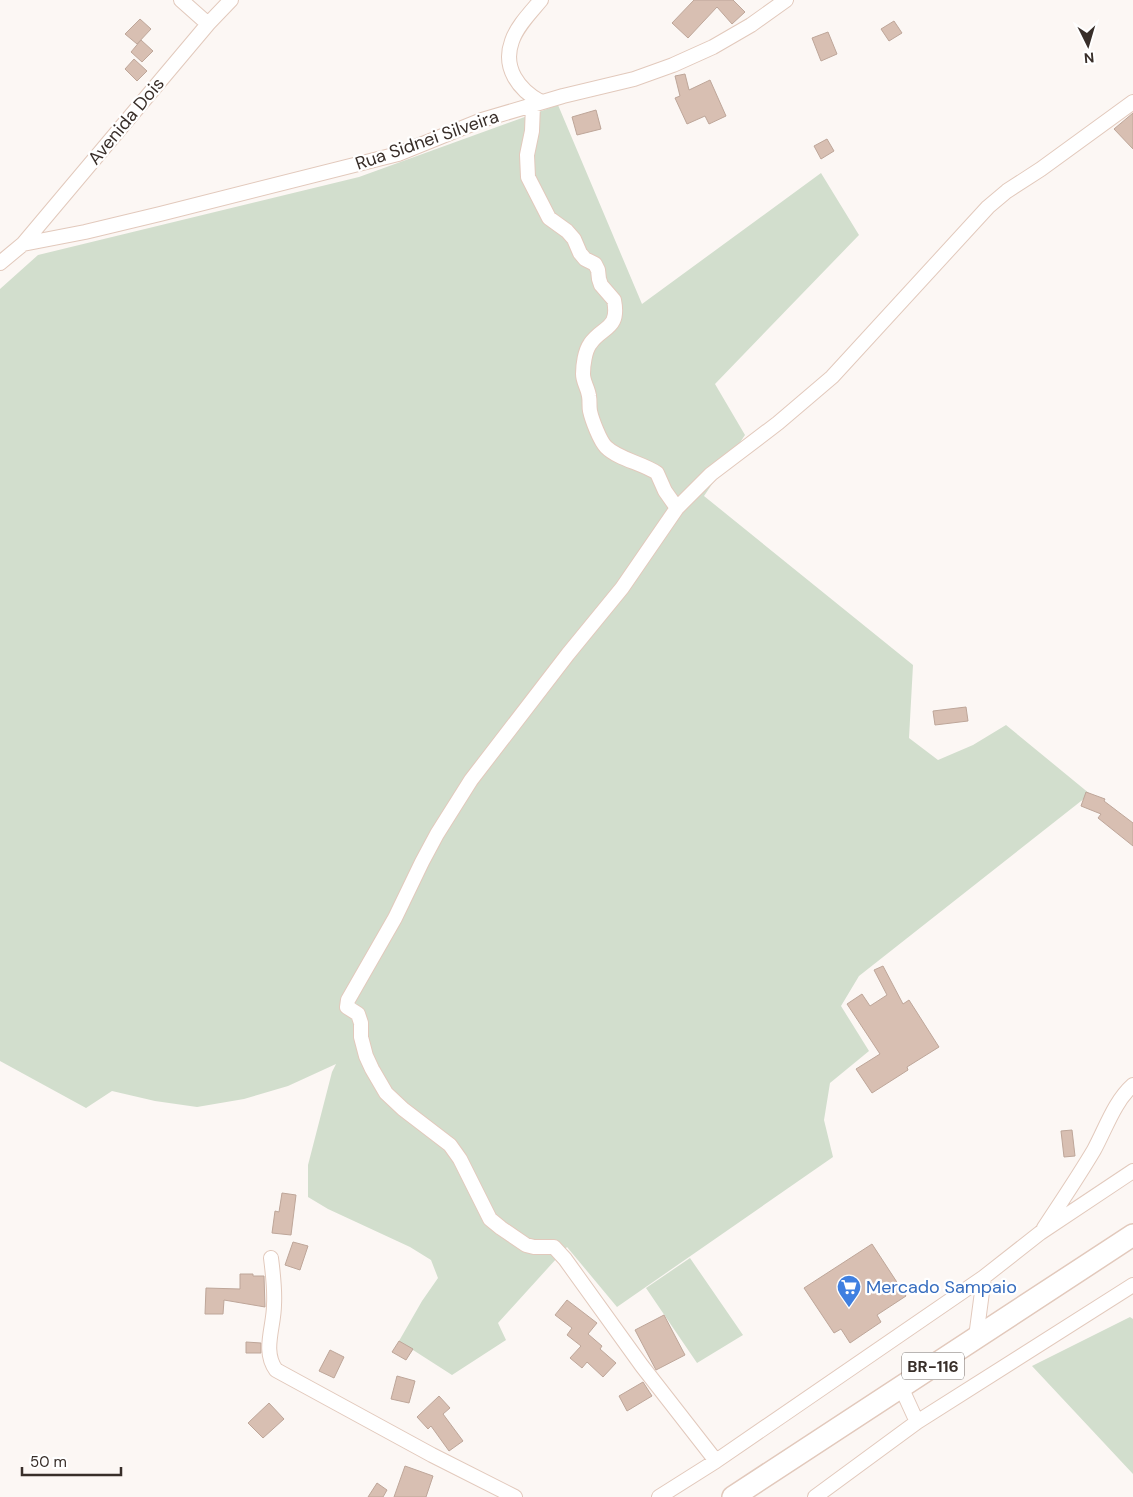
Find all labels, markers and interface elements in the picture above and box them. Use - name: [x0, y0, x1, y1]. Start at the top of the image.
- north arrow: [1063, 20, 1113, 70]
- text: N: [1083, 49, 1095, 67]
- street label: Avenida Dois: [82, 72, 170, 170]
- street label: Rua Sidnei Silveira: [352, 104, 502, 176]
- supermarket icon: Mercado Sampaio: [836, 1274, 862, 1308]
- place label: Mercado Sampaio: [866, 1275, 1017, 1299]
- road number: BR-116: [902, 1352, 964, 1380]
- scale bar: [22, 1444, 121, 1476]
- text: 50 m: [30, 1452, 67, 1472]

